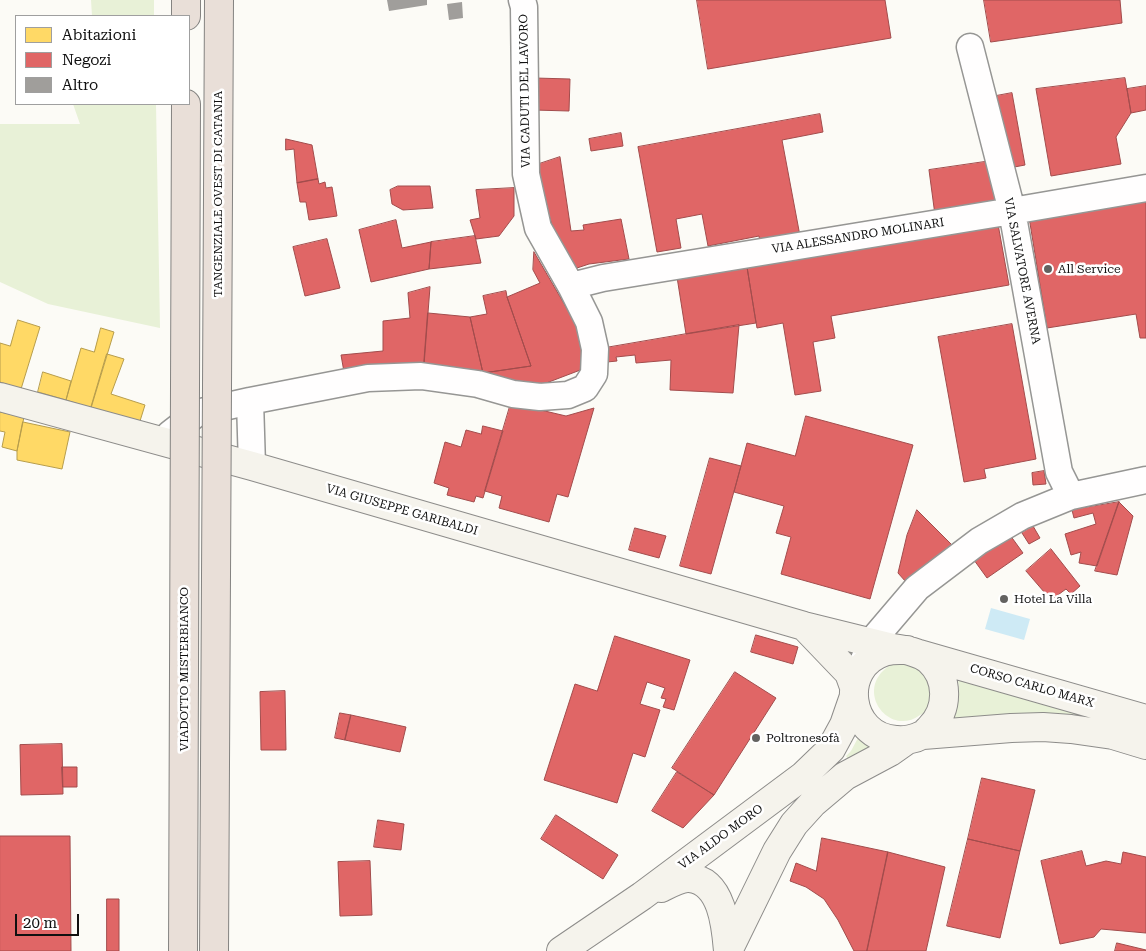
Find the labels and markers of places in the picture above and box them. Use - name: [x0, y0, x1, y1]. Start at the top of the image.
- place label: All Service: [1058, 262, 1121, 276]
- marker: All Service: [1042, 263, 1054, 275]
- place label: Hotel La Villa: [1014, 592, 1092, 606]
- marker: Hotel La Villa: [998, 593, 1010, 605]
- place label: Poltronesofà: [766, 731, 839, 745]
- marker: Poltronesofà: [750, 732, 762, 744]

